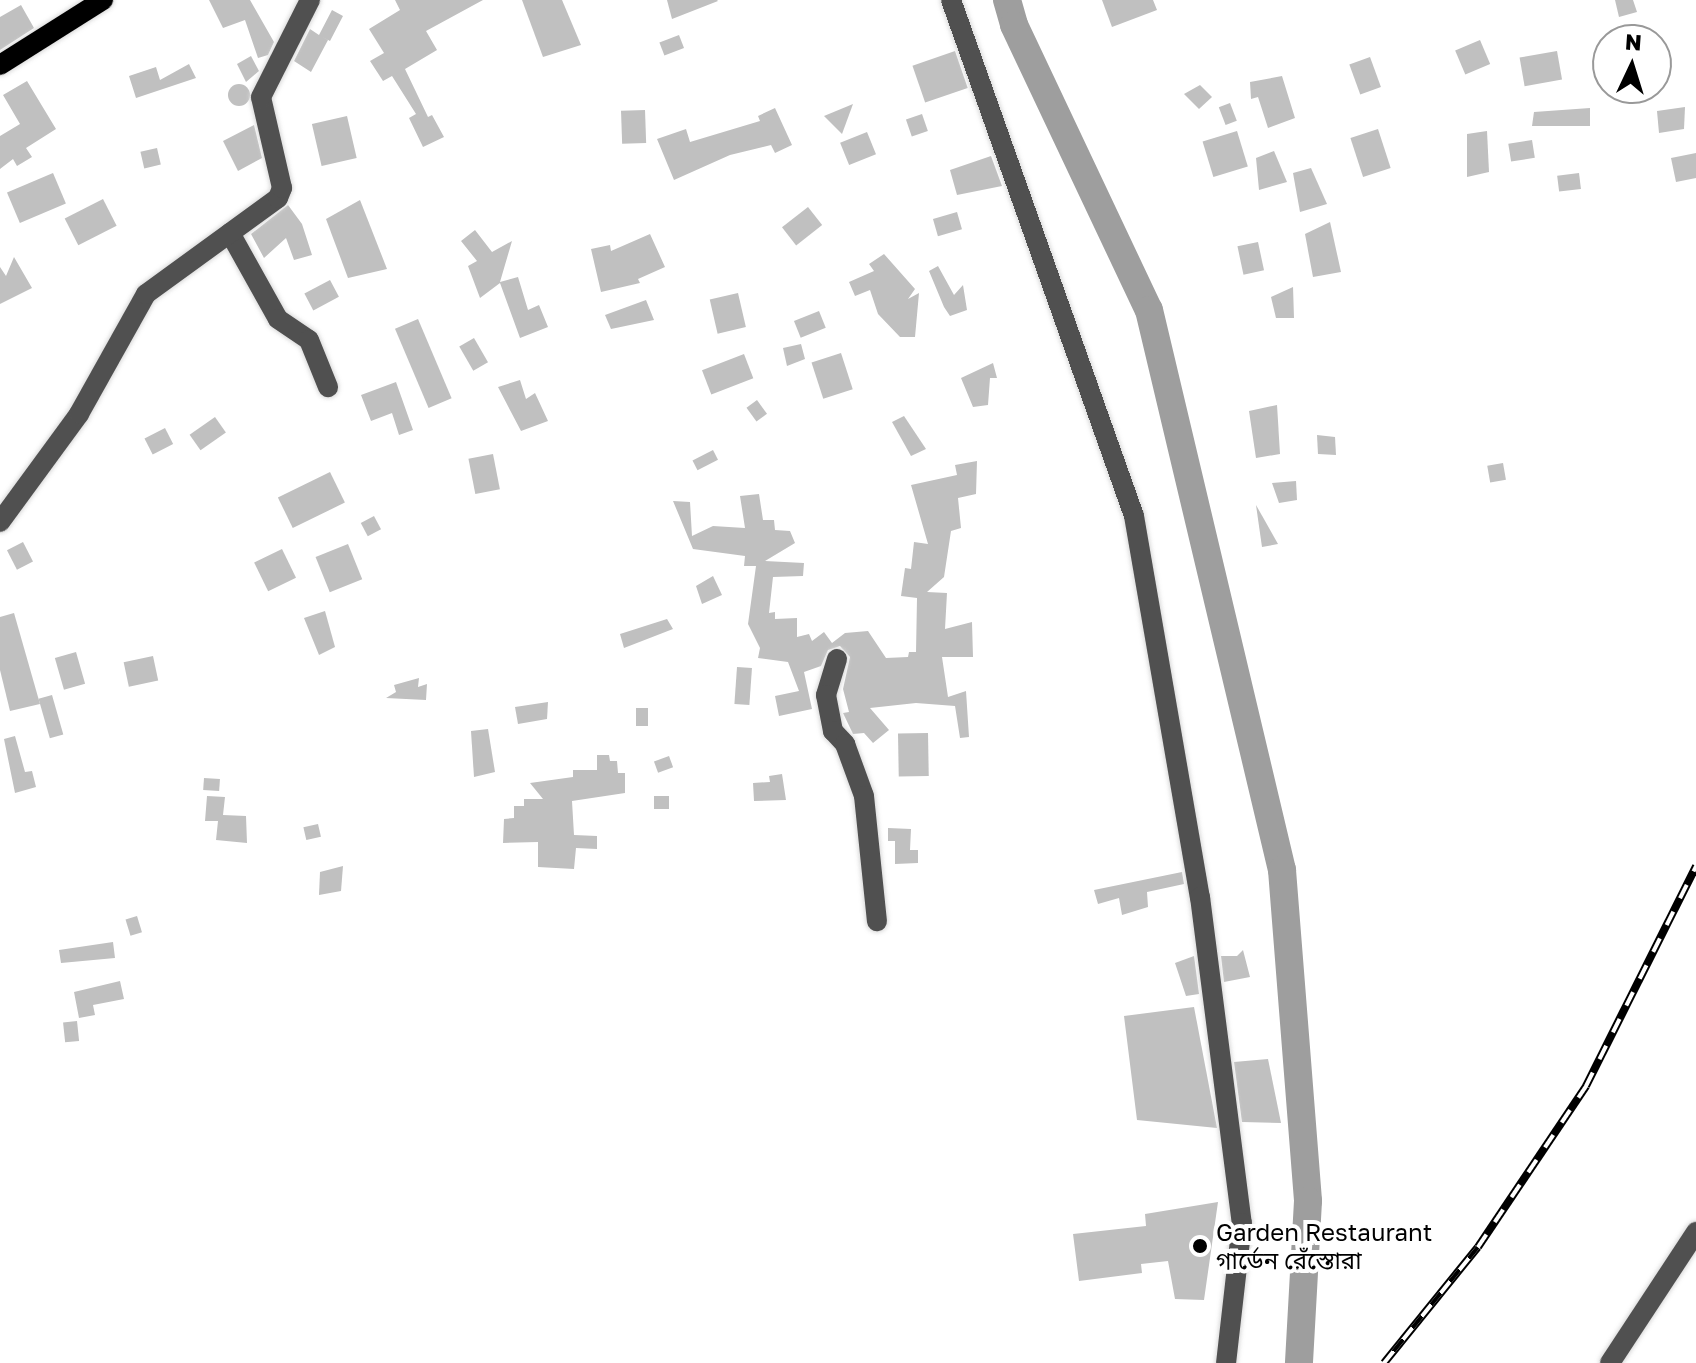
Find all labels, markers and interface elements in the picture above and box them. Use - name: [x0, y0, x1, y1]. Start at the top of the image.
- north arrow: [1592, 24, 1672, 104]
- text: N: [1624, 28, 1643, 56]
- place label: Garden Restaurant গার্ডেন রেঁস্তোরা: [1216, 1218, 1432, 1274]
- marker: Garden Restaurant গার্ডেন রেঁস্তোরা: [1191, 1237, 1209, 1255]

